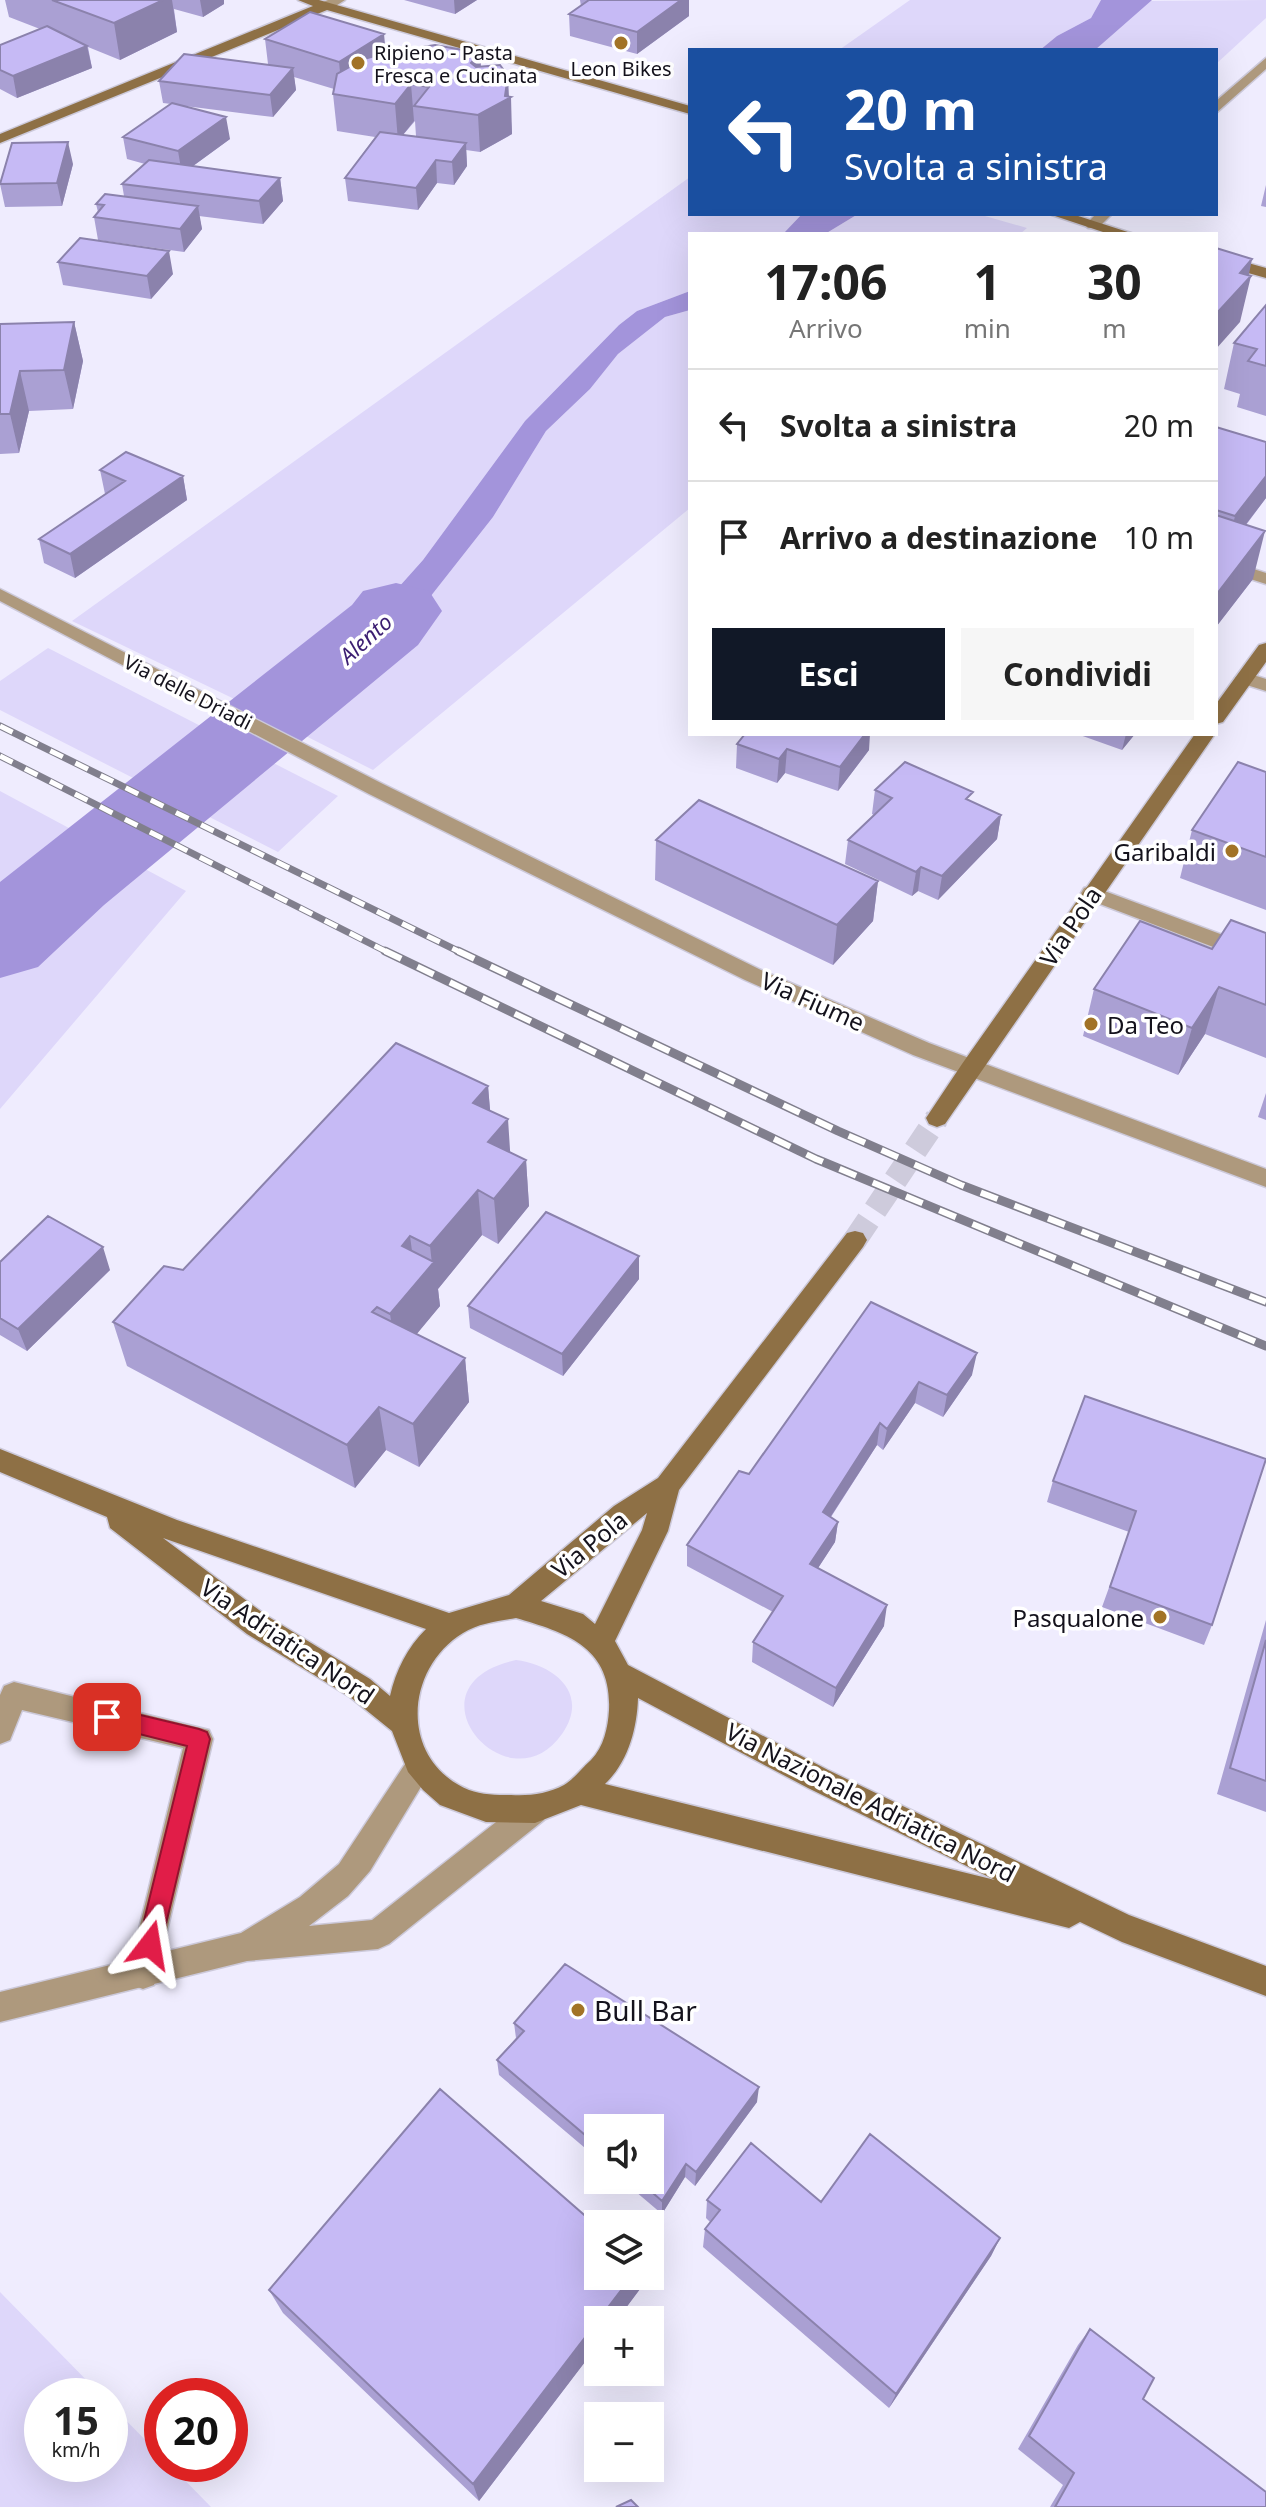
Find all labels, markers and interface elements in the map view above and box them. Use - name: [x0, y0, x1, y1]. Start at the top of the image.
- marker: Leon Bikes: [612, 34, 630, 52]
- place label: Ripieno - Pasta Fresca e Cucinata: [374, 39, 537, 89]
- marker: Ripieno - Pasta Fresca e Cucinata: [349, 54, 367, 72]
- place label: Leon Bikes: [570, 55, 672, 82]
- text: 20 m: [844, 70, 977, 146]
- icon: left: [712, 80, 816, 184]
- text: Svolta a sinistra: [844, 142, 1108, 191]
- text: 17:06: [764, 249, 887, 314]
- text: 1: [973, 249, 1001, 314]
- text: 30: [1087, 249, 1142, 314]
- text: Arrivo: [789, 310, 863, 346]
- text: min: [964, 310, 1011, 346]
- text: m: [1102, 310, 1126, 346]
- icon: left: [712, 403, 756, 447]
- text: Svolta a sinistra: [780, 405, 1017, 446]
- text: 20 m: [1124, 405, 1194, 446]
- icon: arrive: [712, 515, 756, 559]
- text: Arrivo a destinazione: [780, 517, 1097, 558]
- text: 10 m: [1124, 517, 1194, 558]
- water label: Alento: [331, 606, 398, 671]
- button: Esci: [712, 628, 945, 720]
- button: Condividi: [961, 628, 1194, 720]
- street label: Via delle Driadi: [119, 648, 257, 736]
- place label: Garibaldi: [1114, 835, 1216, 868]
- marker: Garibaldi: [1223, 842, 1241, 860]
- street label: Via Pola: [1031, 880, 1109, 972]
- street label: Via Fiume: [756, 964, 870, 1038]
- place label: Da Teo: [1107, 1008, 1184, 1041]
- marker: Da Teo: [1082, 1015, 1100, 1033]
- street label: Via Pola: [544, 1503, 634, 1585]
- street label: Via Adriatica Nord: [195, 1571, 381, 1711]
- place label: Pasqualone: [1012, 1601, 1144, 1634]
- marker: Pasqualone: [1151, 1608, 1169, 1626]
- pin: [73, 1683, 141, 1751]
- icon: arrive: [85, 1695, 129, 1739]
- street label: Via Nazionale Adriatica Nord: [721, 1714, 1021, 1890]
- position arrow: [108, 1903, 192, 1987]
- place label: Bull Bar: [594, 1991, 697, 2029]
- marker: Bull Bar: [569, 2001, 587, 2019]
- map controls: [584, 2114, 664, 2482]
- button: sound: [584, 2114, 664, 2194]
- button: layers: [584, 2210, 664, 2290]
- button: +: [584, 2306, 664, 2386]
- speed limit sign: 20: [144, 2378, 248, 2482]
- text: 15: [53, 2392, 99, 2447]
- button: −: [584, 2402, 664, 2482]
- text: km/h: [51, 2436, 101, 2463]

